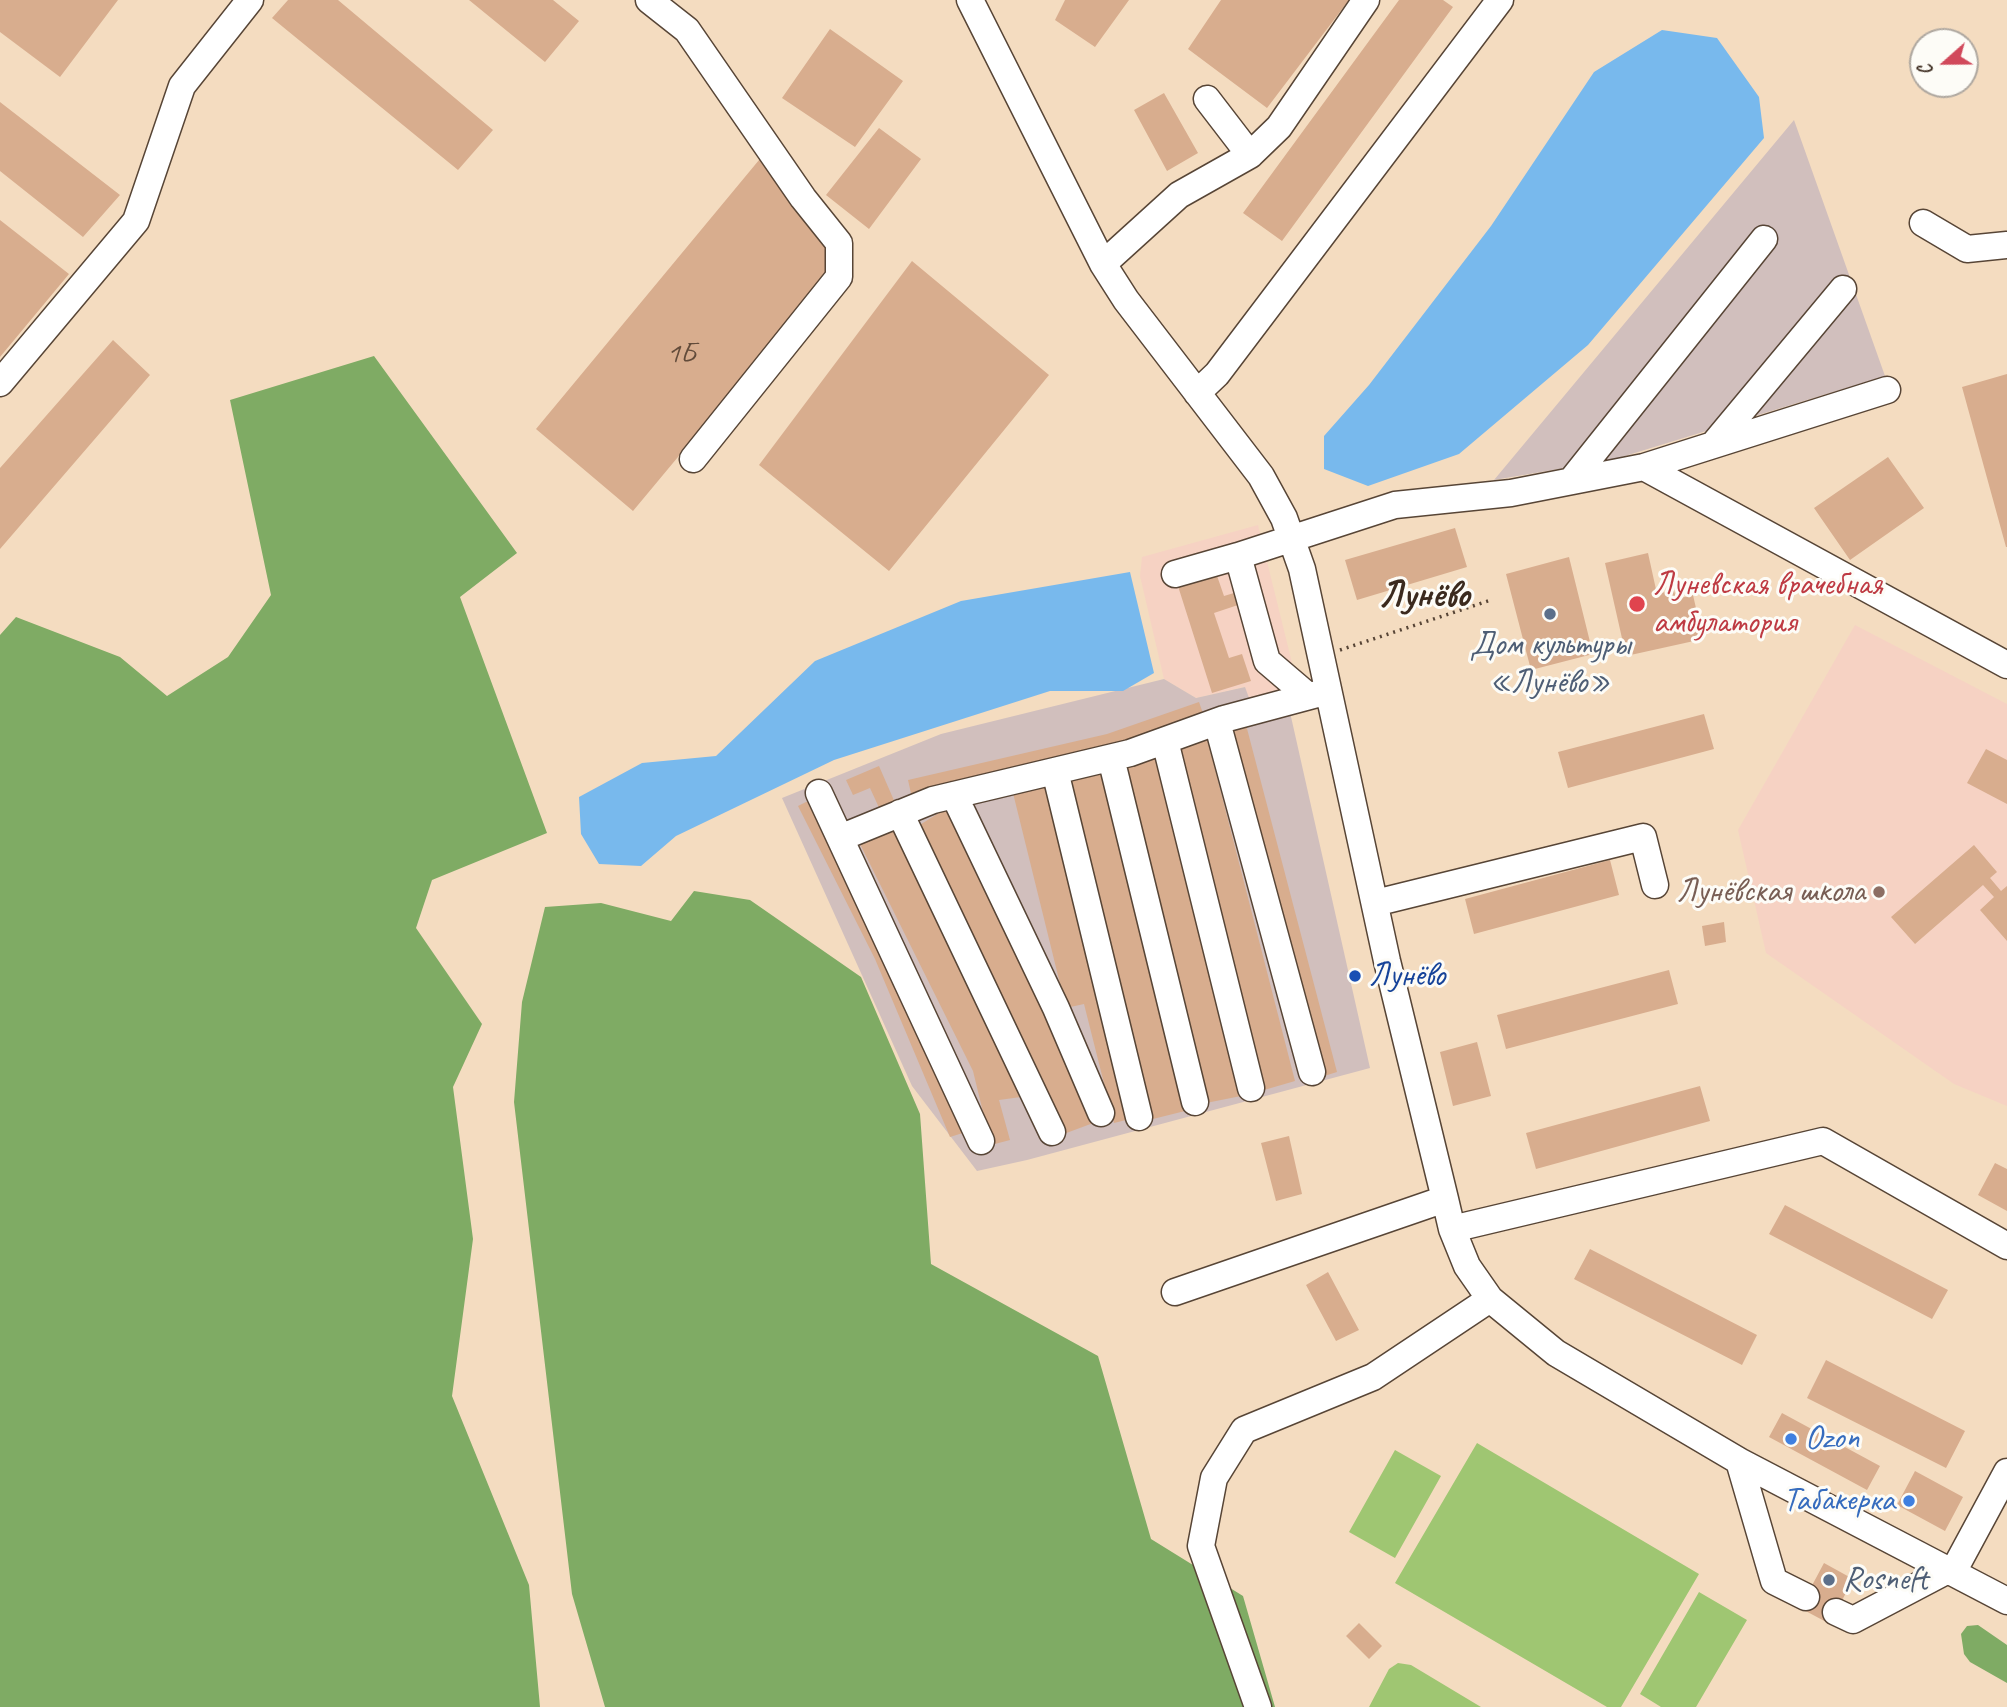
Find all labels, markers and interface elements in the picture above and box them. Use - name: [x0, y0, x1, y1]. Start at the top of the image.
- north arrow: [1909, 28, 1979, 98]
- text: С: [1913, 61, 1939, 78]
- house number: 1Б: [667, 336, 695, 372]
- place label: Луневская врачебная амбулатория: [1653, 565, 1883, 643]
- district label: Лунёво: [1379, 574, 1469, 618]
- marker: Луневская врачебная амбулатория: [1627, 594, 1647, 614]
- marker: Дом культуры «Лунёво»: [1542, 606, 1558, 622]
- place label: Дом культуры «Лунёво»: [1470, 625, 1630, 703]
- place label: Лунёвская школа: [1677, 872, 1865, 912]
- marker: Лунёвская школа: [1871, 884, 1887, 900]
- place label: Лунёво: [1369, 956, 1445, 996]
- marker: Лунёво: [1347, 968, 1363, 984]
- place label: Ozon: [1805, 1419, 1859, 1459]
- marker: Ozon: [1783, 1431, 1799, 1447]
- place label: Табакерка: [1783, 1481, 1895, 1521]
- marker: Табакерка: [1901, 1493, 1917, 1509]
- place label: Rosneft: [1843, 1560, 1928, 1600]
- marker: Rosneft: [1821, 1572, 1837, 1588]

